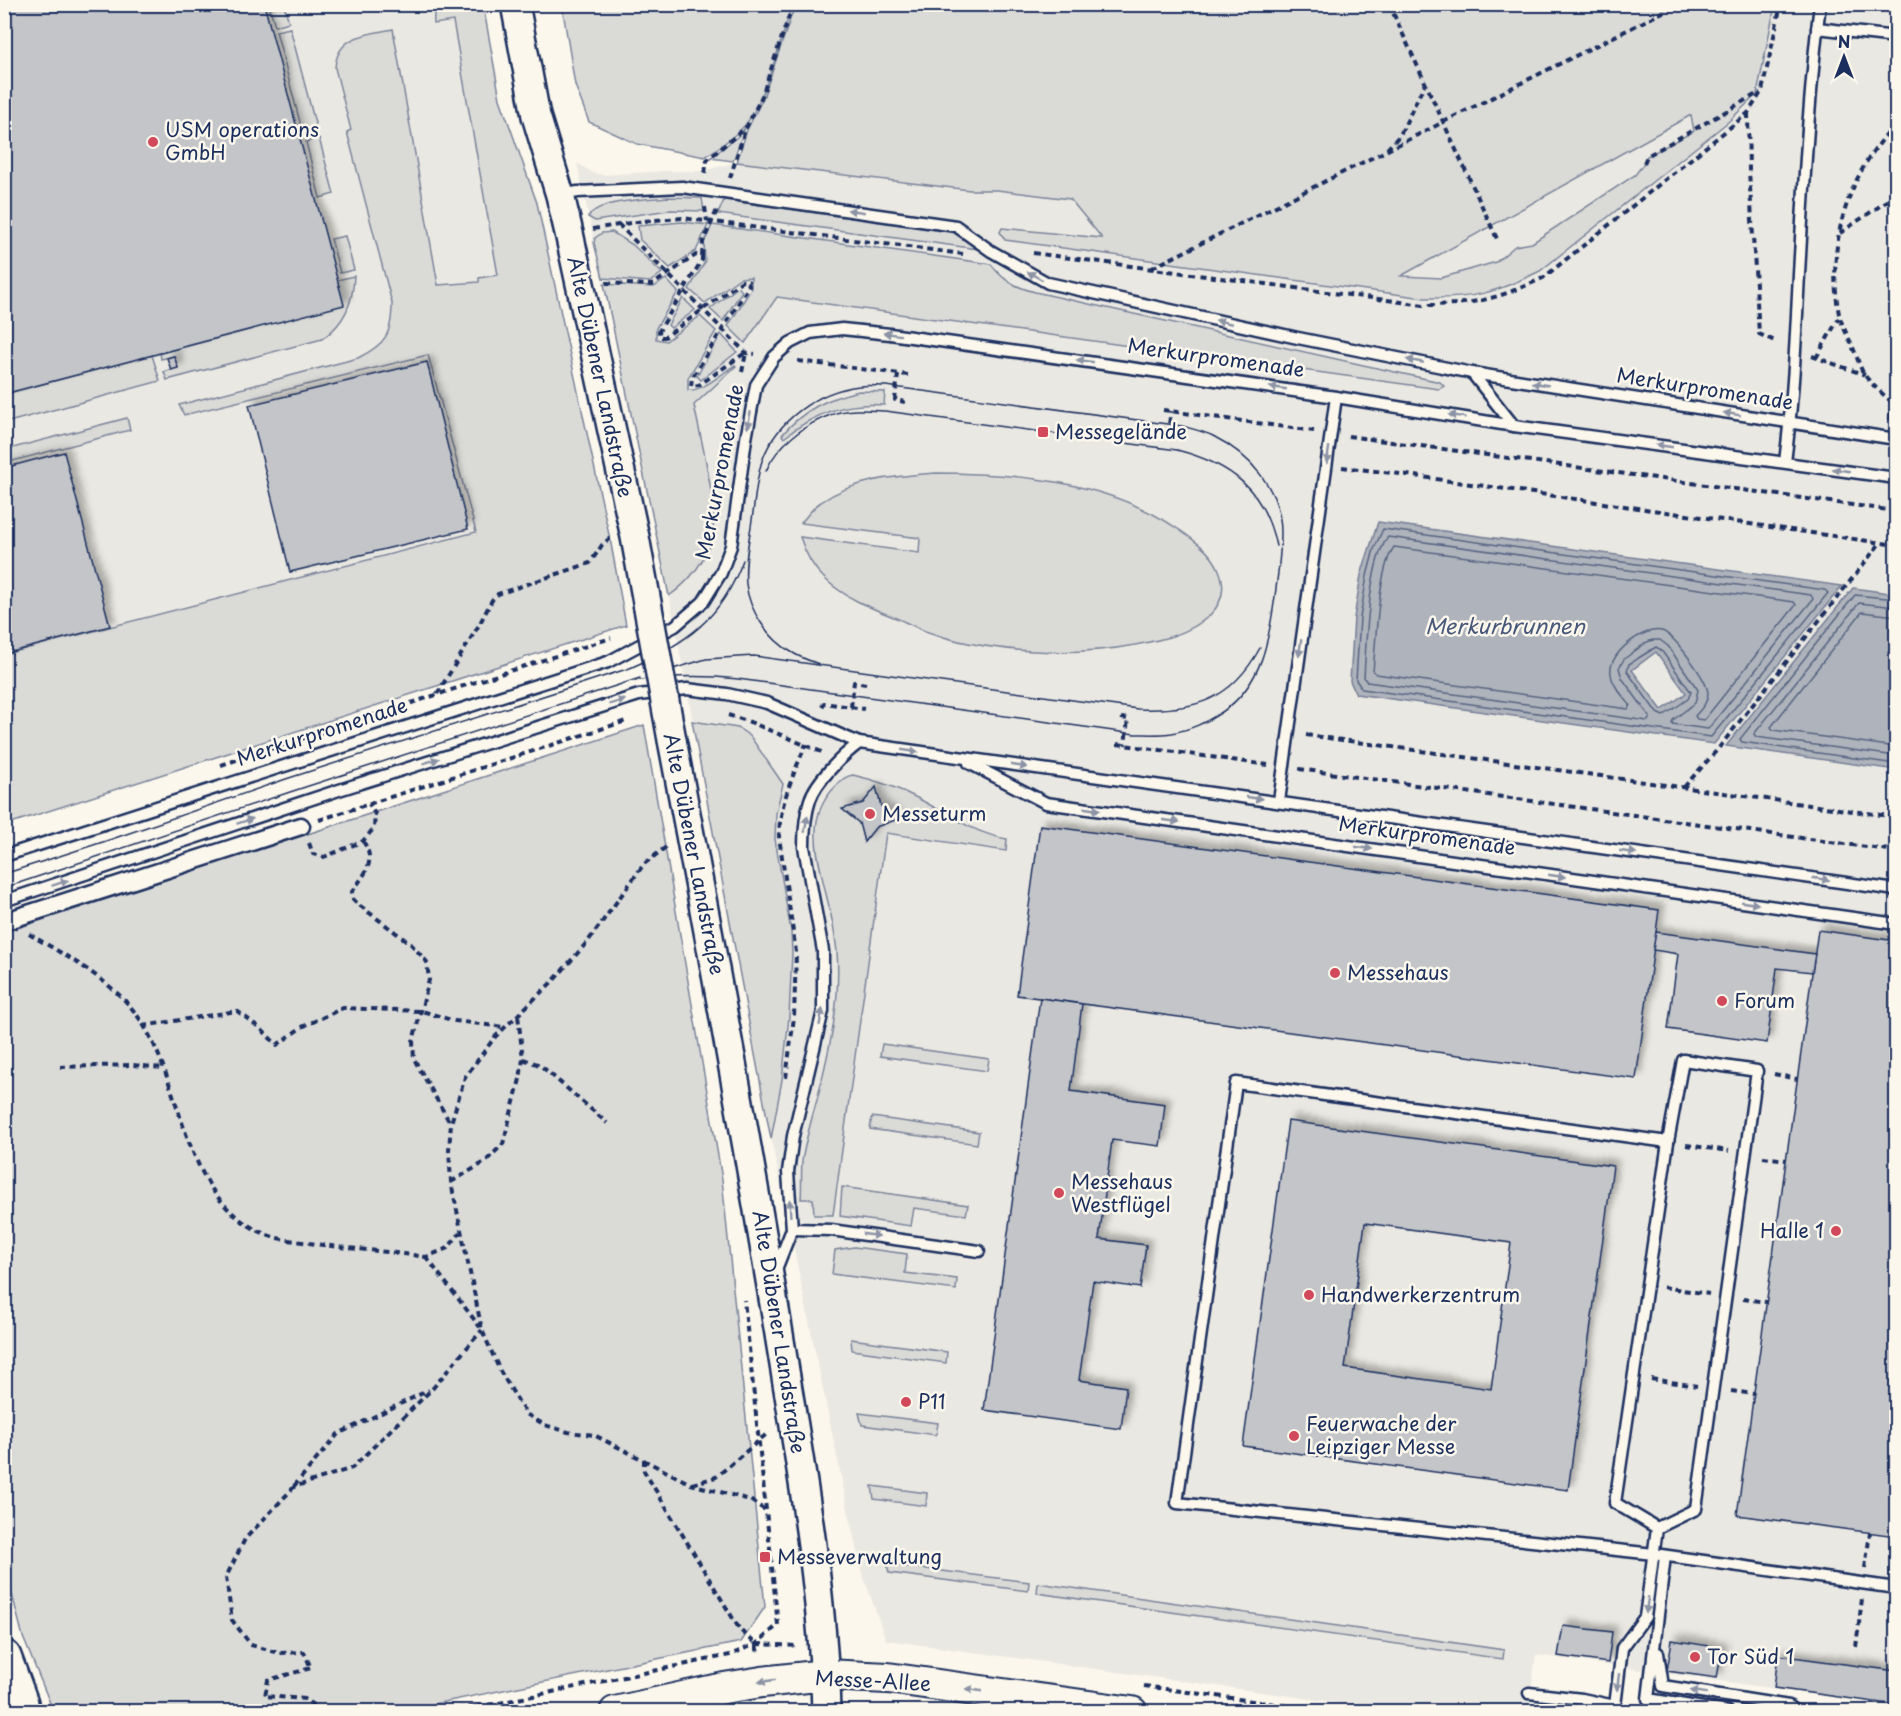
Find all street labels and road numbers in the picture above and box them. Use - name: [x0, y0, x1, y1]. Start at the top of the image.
- street label: Alte Dübener Landstraße: [561, 253, 641, 500]
- street label: Merkurpromenade: [1126, 330, 1306, 384]
- street label: Merkurpromenade: [1615, 359, 1796, 417]
- street label: Merkurpromenade: [687, 381, 751, 562]
- street label: Merkurpromenade: [232, 689, 411, 773]
- street label: Alte Dübener Landstraße: [657, 730, 733, 977]
- street label: Merkurpromenade: [1337, 808, 1517, 862]
- street label: Alte Dübener Landstraße: [746, 1208, 814, 1456]
- street label: Messe-Allee: [814, 1662, 932, 1698]

